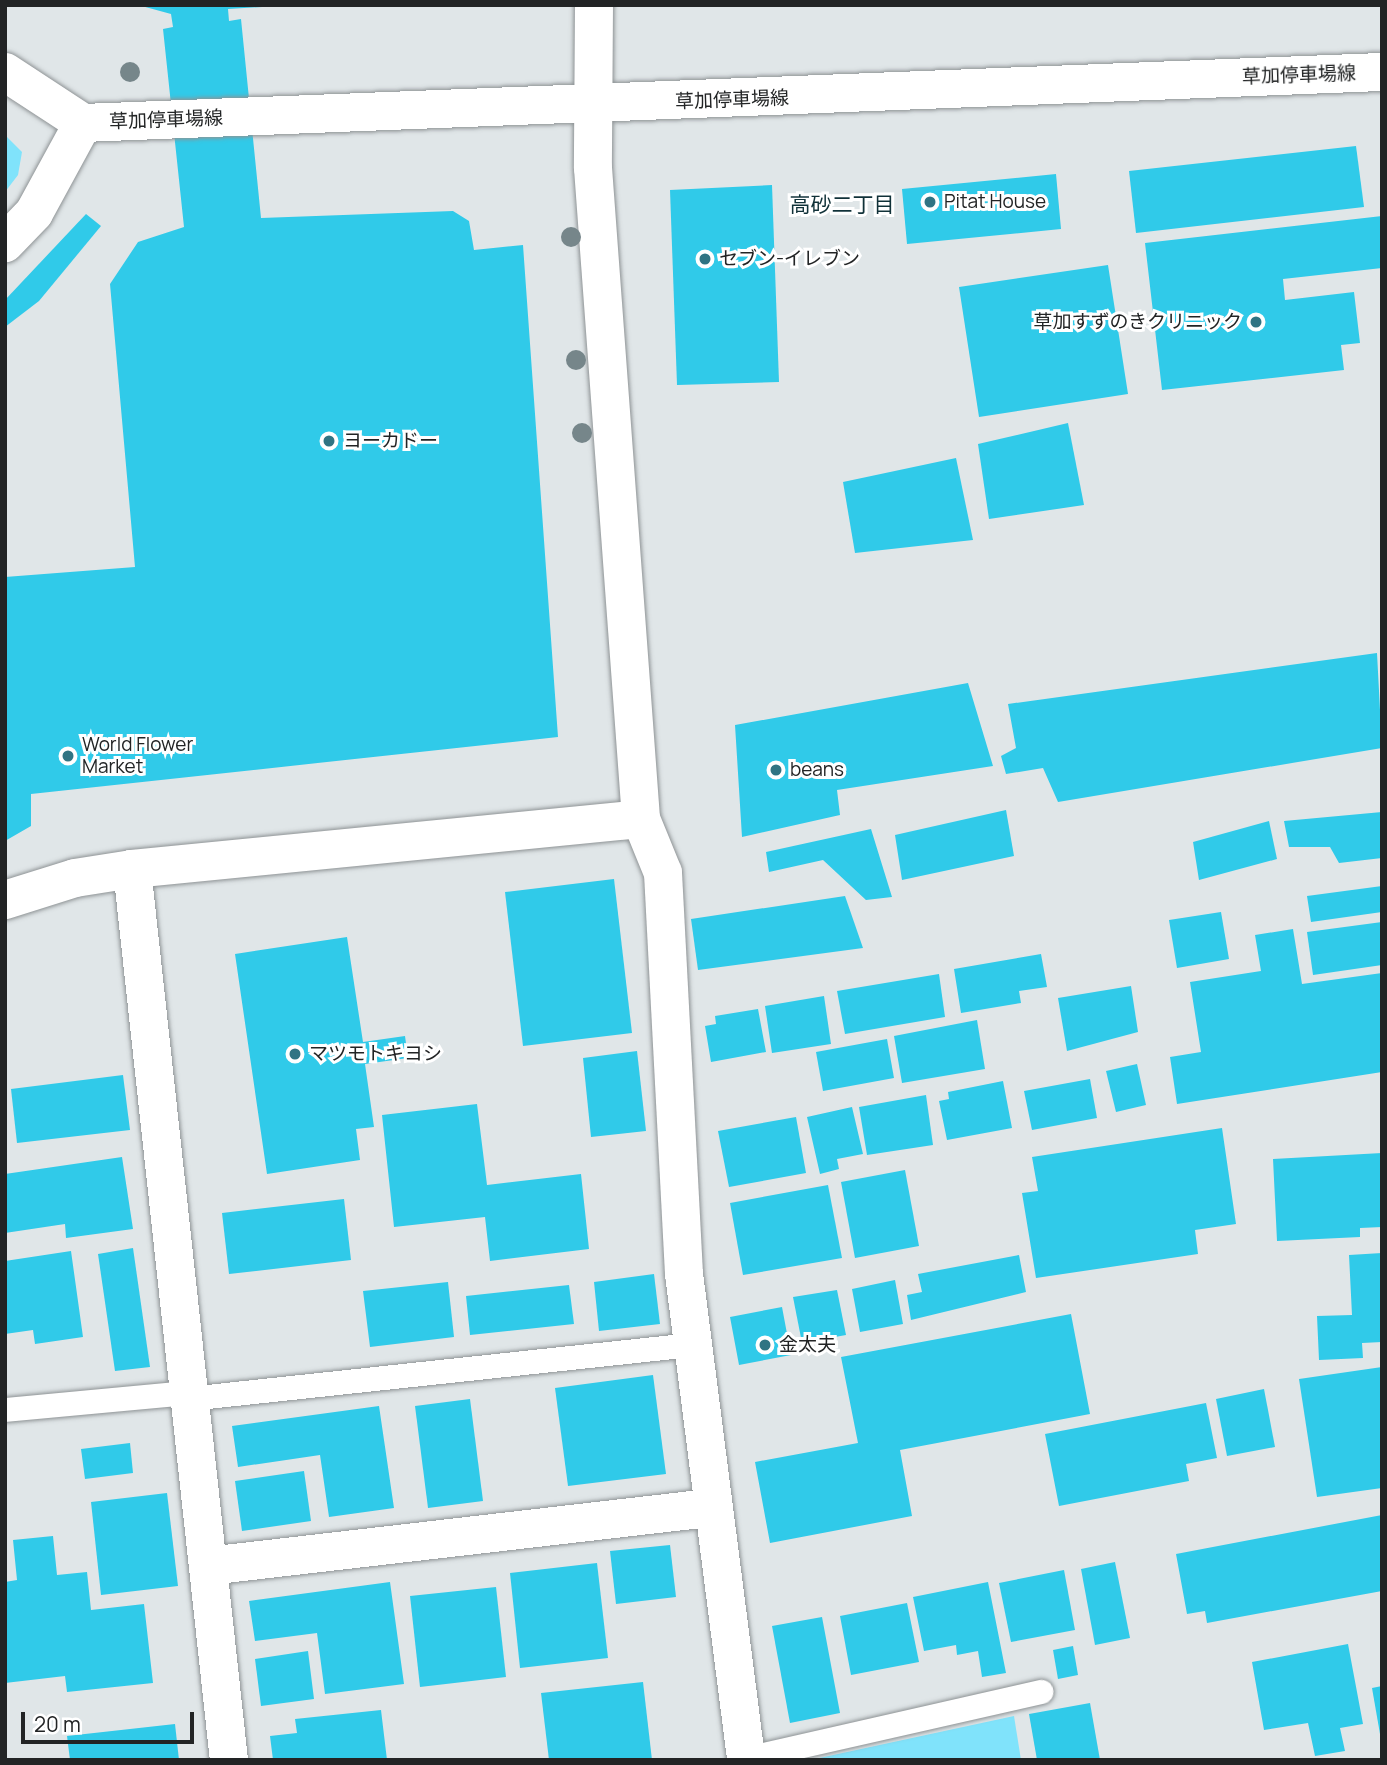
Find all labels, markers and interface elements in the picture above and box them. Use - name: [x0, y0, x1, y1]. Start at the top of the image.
- street label: 草加停車場線: [1242, 62, 1356, 88]
- street label: 草加停車場線: [675, 87, 789, 113]
- street label: 草加停車場線: [109, 107, 223, 133]
- district label: 高砂二丁目: [790, 191, 894, 217]
- place label: Pitat House: [944, 191, 1046, 213]
- marker: Pitat House: [922, 194, 938, 210]
- place label: セブン-イレブン: [719, 248, 860, 270]
- marker: セブン-イレブン: [697, 251, 713, 267]
- place label: 草加すずのきクリニック: [1033, 311, 1242, 333]
- marker: 草加すずのきクリニック: [1248, 314, 1264, 330]
- place label: ヨーカドー: [343, 430, 438, 452]
- marker: ヨーカドー: [321, 433, 337, 449]
- place label: World Flower Market: [82, 734, 193, 778]
- marker: World Flower Market: [60, 748, 76, 764]
- place label: beans: [790, 759, 844, 781]
- marker: beans: [768, 762, 784, 778]
- place label: マツモトキヨシ: [309, 1043, 442, 1065]
- marker: マツモトキヨシ: [287, 1046, 303, 1062]
- place label: 金太夫: [779, 1334, 836, 1356]
- marker: 金太夫: [757, 1337, 773, 1353]
- scale bar: [24, 1698, 198, 1742]
- text: 20 m: [34, 1710, 81, 1738]

